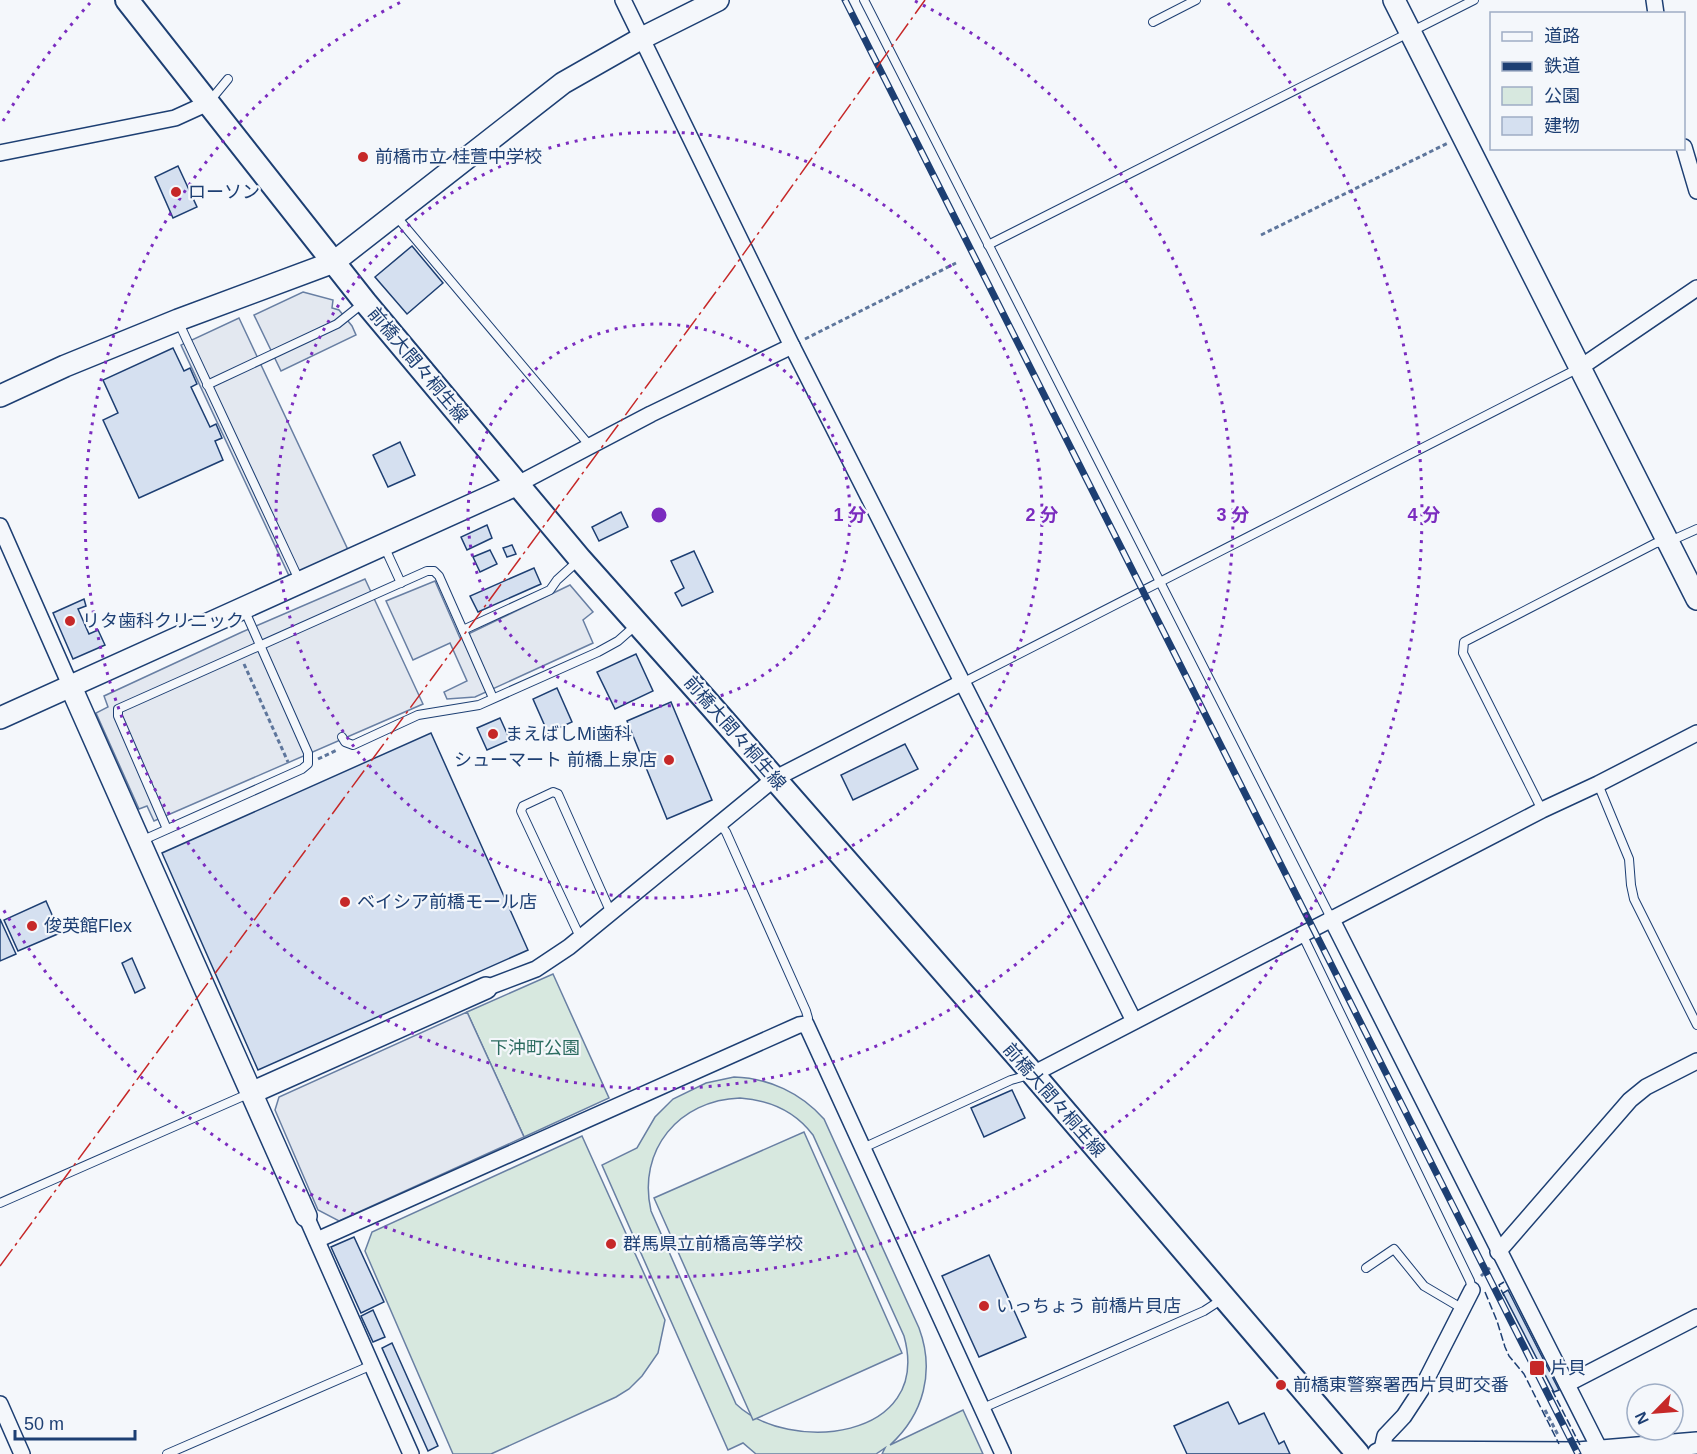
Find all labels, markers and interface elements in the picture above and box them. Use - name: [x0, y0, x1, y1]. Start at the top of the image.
- legend: [1490, 12, 1685, 150]
- text: 道路: [1544, 26, 1580, 46]
- text: 鉄道: [1544, 56, 1580, 76]
- text: 公園: [1544, 86, 1580, 106]
- text: 建物: [1544, 116, 1580, 136]
- place label: 前橋市立 桂萱中学校: [375, 147, 542, 167]
- marker: 前橋市立 桂萱中学校: [356, 150, 370, 164]
- place label: ローソン: [188, 182, 260, 202]
- marker: ローソン: [169, 185, 183, 199]
- street label: 前橋大間々桐生線: [364, 303, 472, 427]
- centre of rings: [649, 505, 669, 525]
- text: 1 分: [833, 505, 867, 525]
- text: 2 分: [1025, 505, 1059, 525]
- text: 3 分: [1216, 505, 1250, 525]
- text: 4 分: [1407, 505, 1441, 525]
- place label: リタ歯科クリニック: [82, 611, 244, 631]
- marker: リタ歯科クリニック: [63, 614, 77, 628]
- street label: 前橋大間々桐生線: [680, 672, 790, 794]
- place label: まえばしMi歯科: [505, 724, 632, 744]
- marker: まえばしMi歯科: [486, 727, 500, 741]
- place label: シューマート 前橋上泉店: [454, 750, 657, 770]
- marker: シューマート 前橋上泉店: [662, 753, 676, 767]
- place label: ベイシア前橋モール店: [357, 892, 537, 912]
- marker: ベイシア前橋モール店: [338, 895, 352, 909]
- place label: 俊英館Flex: [44, 916, 132, 936]
- marker: 俊英館Flex: [25, 919, 39, 933]
- park label: 下沖町公園: [490, 1038, 580, 1058]
- street label: 前橋大間々桐生線: [999, 1039, 1109, 1161]
- place label: 群馬県立前橋高等学校: [623, 1234, 803, 1254]
- marker: 群馬県立前橋高等学校: [604, 1237, 618, 1251]
- place label: いっちょう 前橋片貝店: [996, 1296, 1181, 1316]
- marker: いっちょう 前橋片貝店: [977, 1299, 991, 1313]
- place label: 片貝: [1550, 1358, 1586, 1378]
- marker: 片貝: [1528, 1359, 1546, 1377]
- place label: 前橋東警察署西片貝町交番: [1293, 1375, 1509, 1395]
- marker: 前橋東警察署西片貝町交番: [1274, 1378, 1288, 1392]
- north arrow: [1625, 1382, 1685, 1442]
- scale bar: [15, 1403, 135, 1441]
- text: N: [1632, 1409, 1652, 1427]
- text: 50 m: [24, 1414, 64, 1434]

